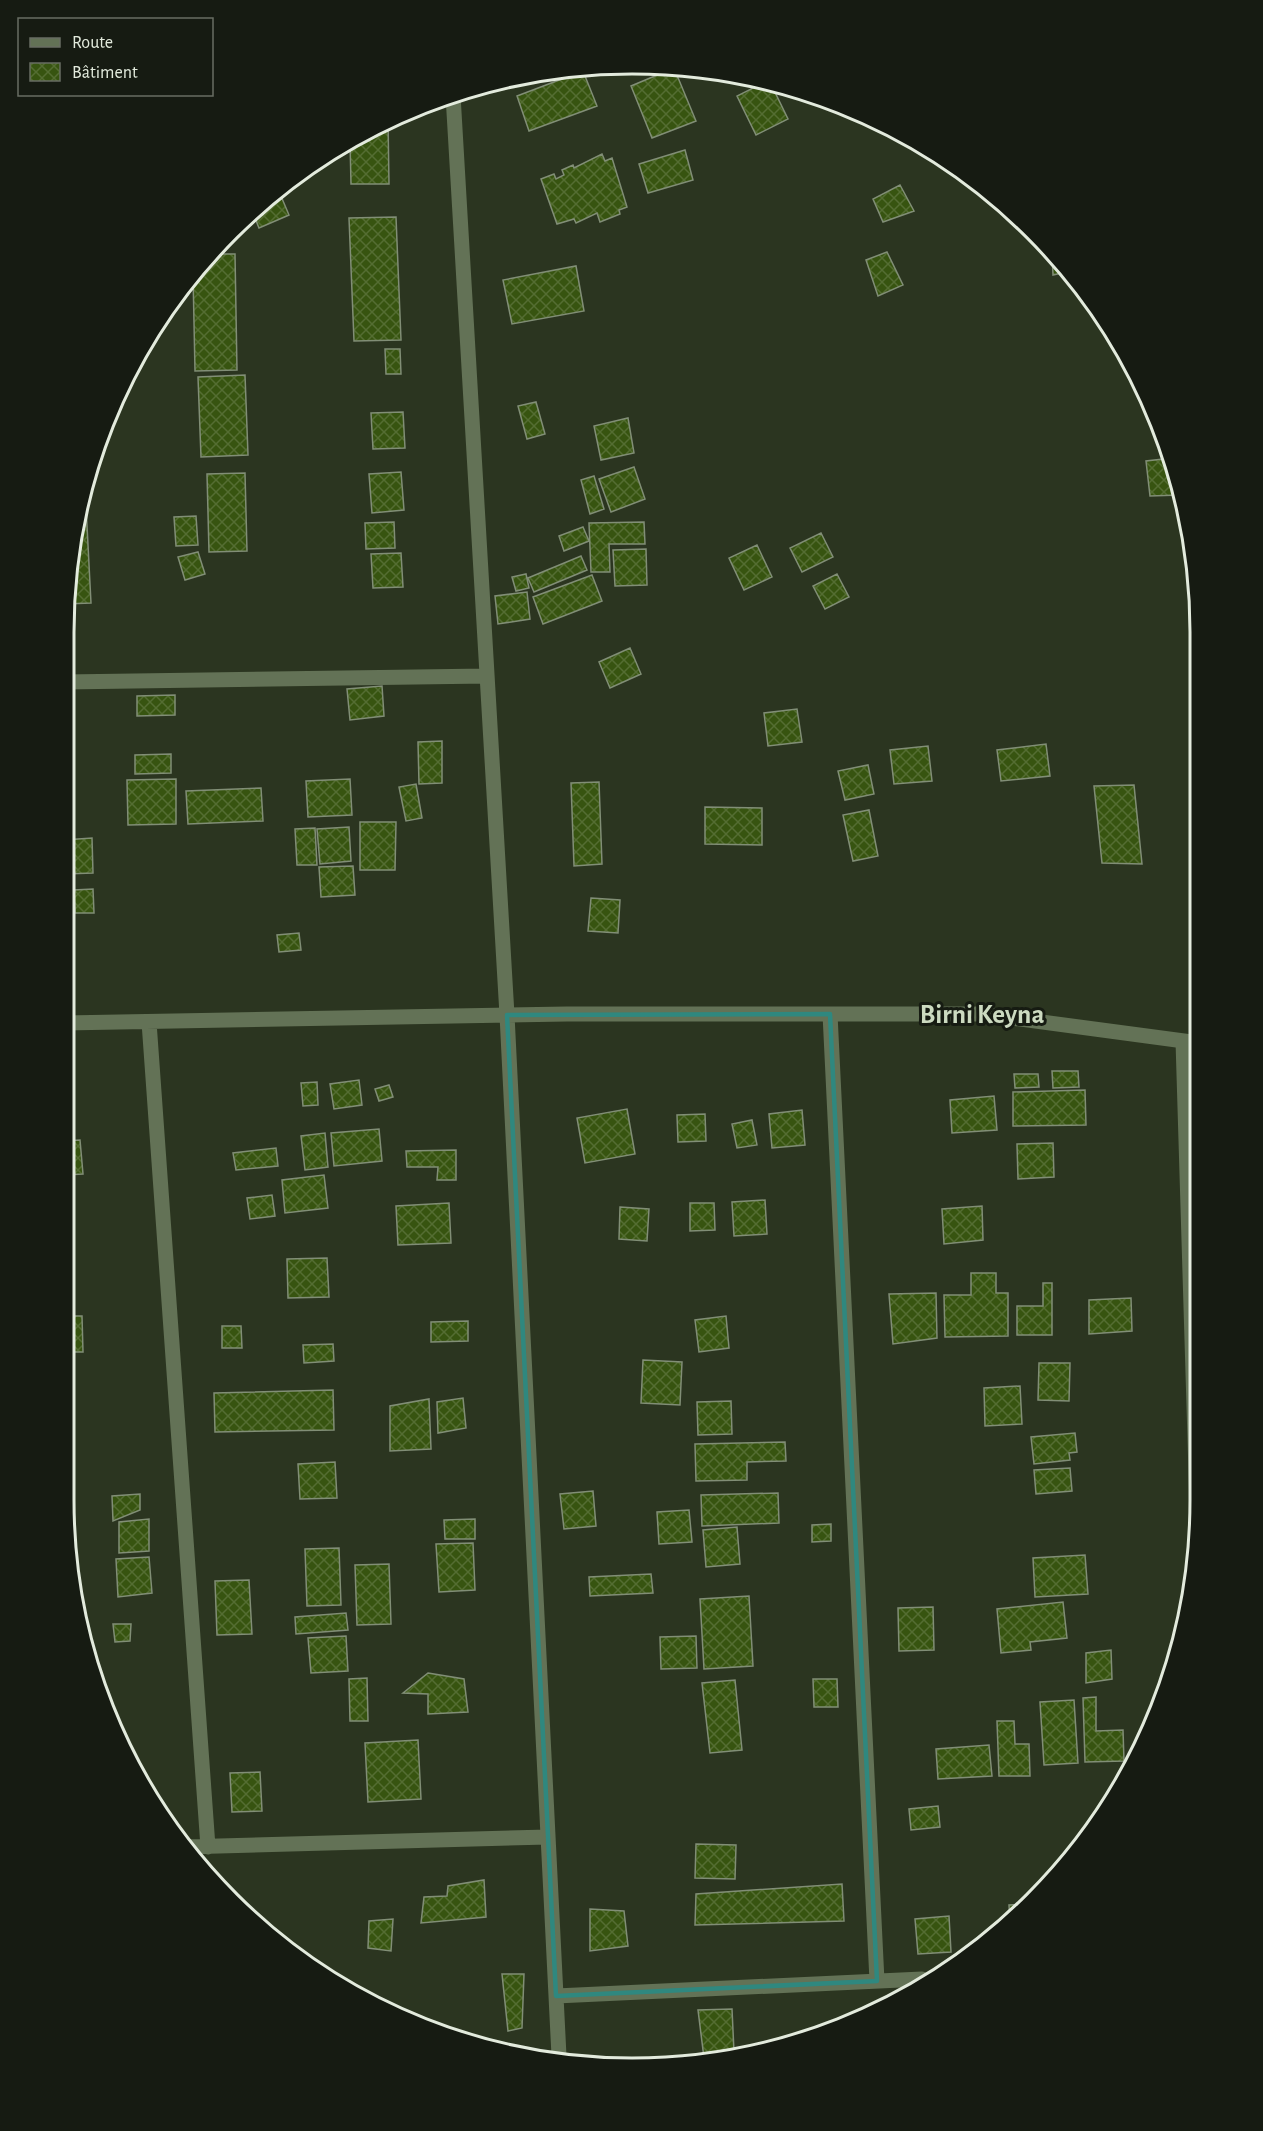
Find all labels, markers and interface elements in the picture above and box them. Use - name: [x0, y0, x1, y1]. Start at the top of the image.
- legend: [18, 18, 213, 96]
- text: Route: [72, 34, 113, 52]
- text: Bâtiment: [72, 64, 138, 82]
- district label: Birni Keyna: [920, 1001, 1044, 1029]

